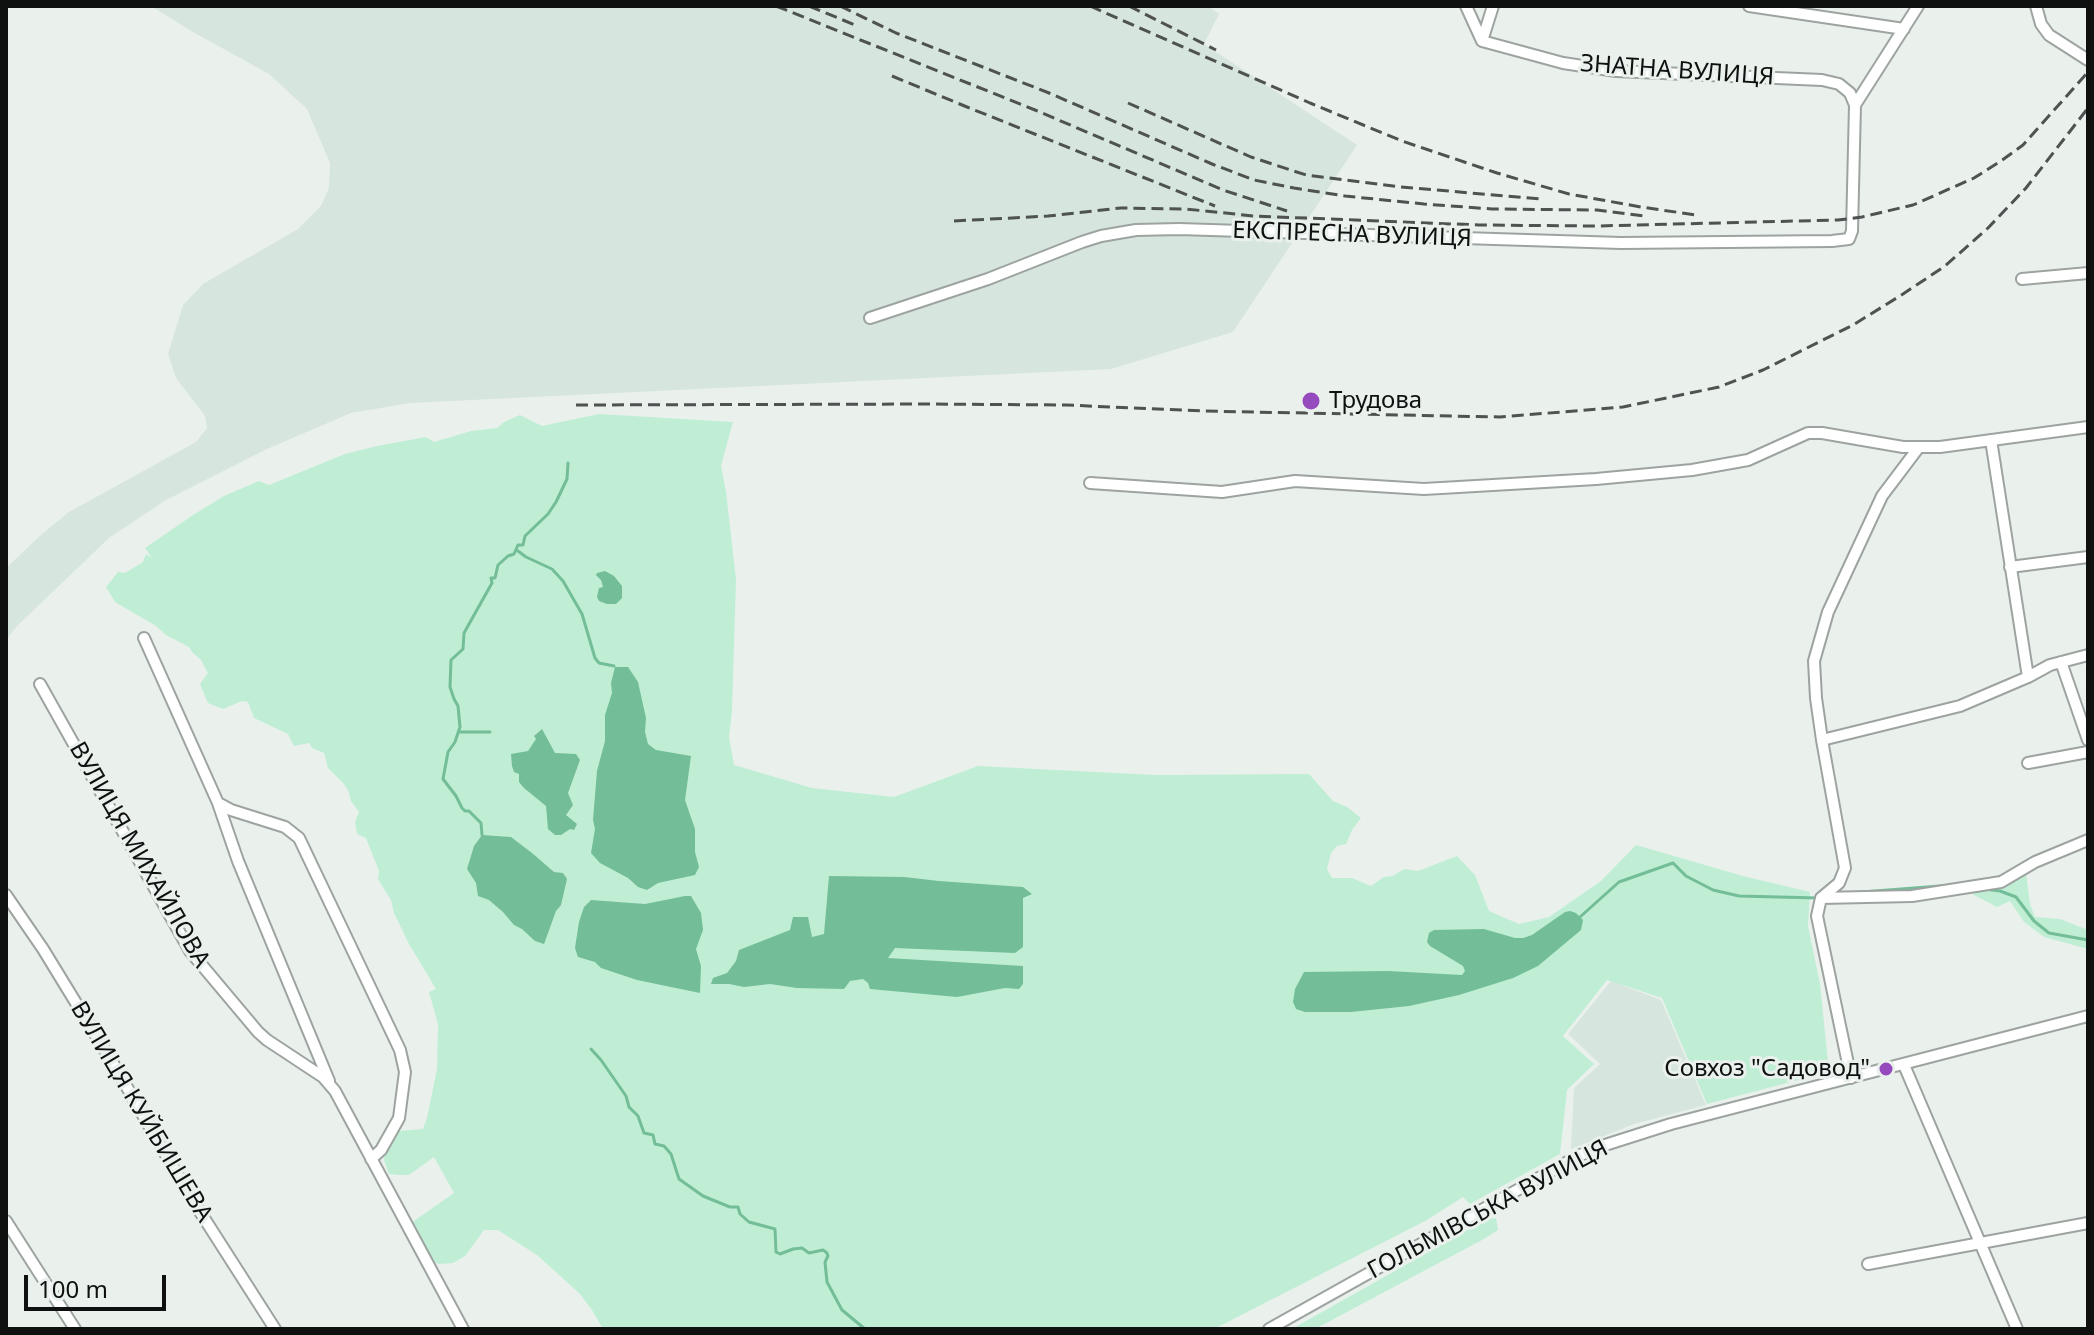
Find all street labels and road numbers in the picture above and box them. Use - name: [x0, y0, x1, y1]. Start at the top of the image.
- street label: ЗНАТНА ВУЛИЦЯ: [1579, 50, 1775, 92]
- street label: ЕКСПРЕСНА ВУЛИЦЯ: [1232, 216, 1472, 254]
- street label: ВУЛИЦЯ МИХАЙЛОВА: [63, 737, 215, 973]
- street label: ВУЛИЦЯ КУЙБИШЕВА: [64, 996, 218, 1228]
- street label: ГОЛЬМІВСЬКА ВУЛИЦЯ: [1363, 1134, 1613, 1286]

